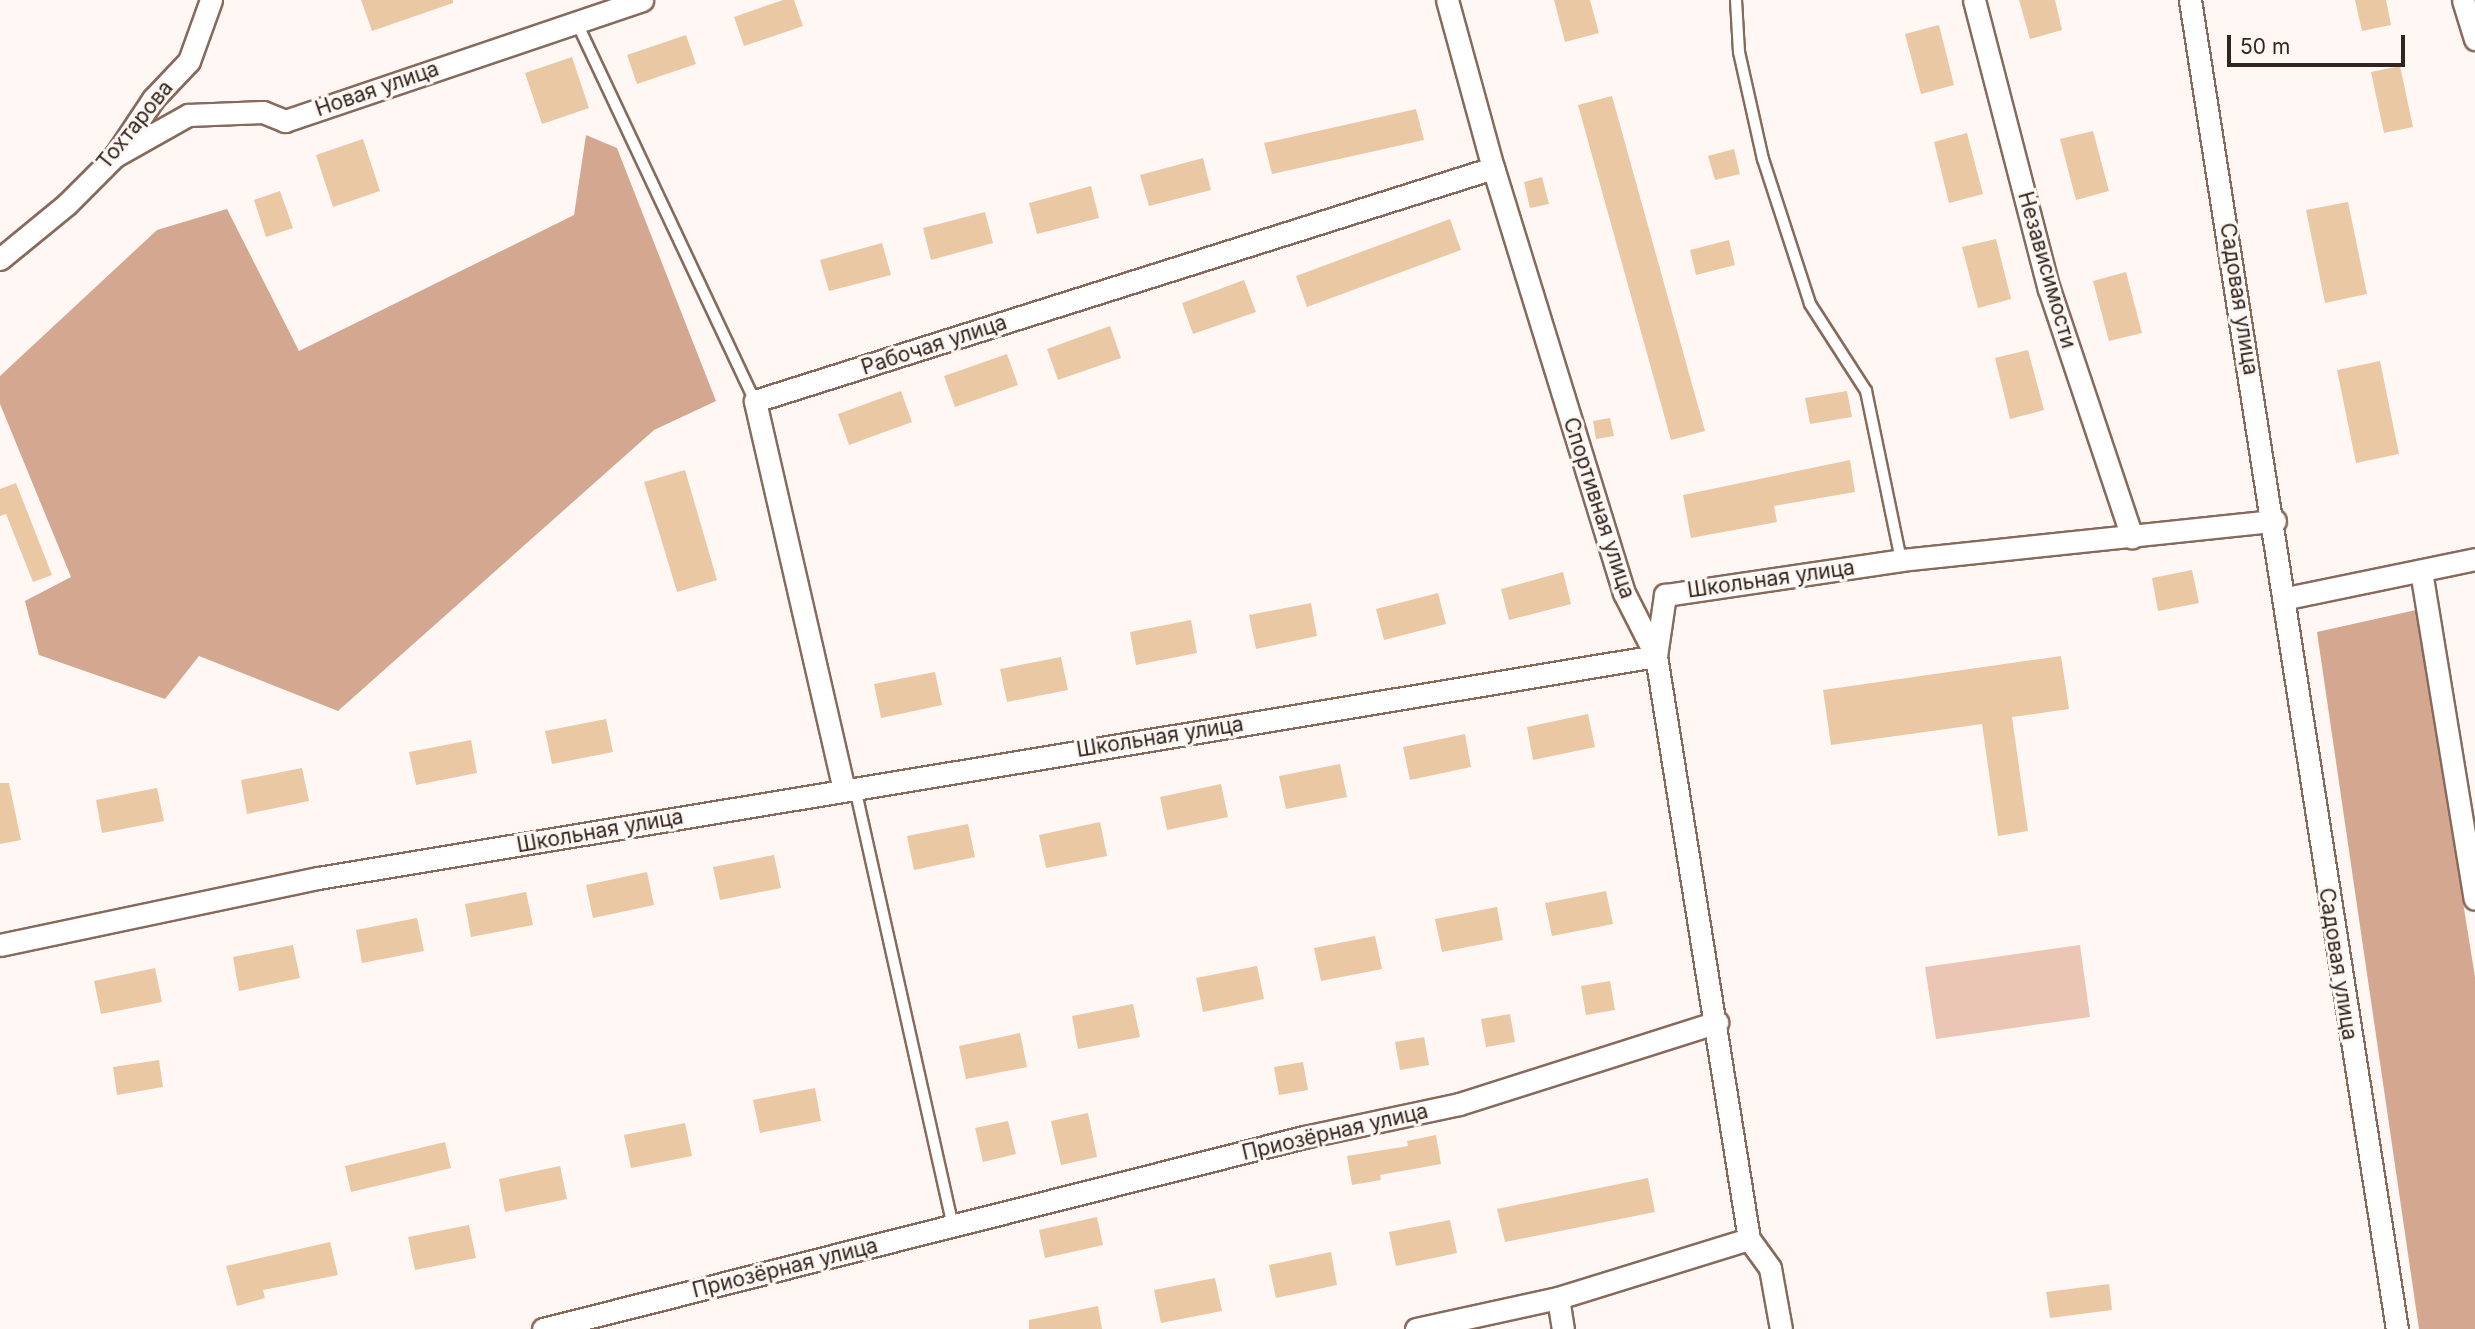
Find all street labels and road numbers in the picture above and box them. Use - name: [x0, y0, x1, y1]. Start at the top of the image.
- street label: Новая улица: [312, 56, 442, 122]
- street label: Тохтарова: [92, 76, 178, 174]
- street label: Независимости: [2013, 189, 2081, 351]
- street label: Садовая улица: [2215, 221, 2263, 377]
- street label: Рабочая улица: [858, 310, 1010, 380]
- street label: Спортивная улица: [1558, 414, 1640, 602]
- street label: Школьная улица: [1686, 555, 1856, 603]
- street label: Школьная улица: [1075, 711, 1245, 763]
- street label: Школьная улица: [515, 804, 685, 858]
- street label: Садовая улица: [2314, 886, 2362, 1042]
- street label: Приозёрная улица: [1239, 1098, 1431, 1166]
- street label: Приозёрная улица: [690, 1233, 880, 1303]

